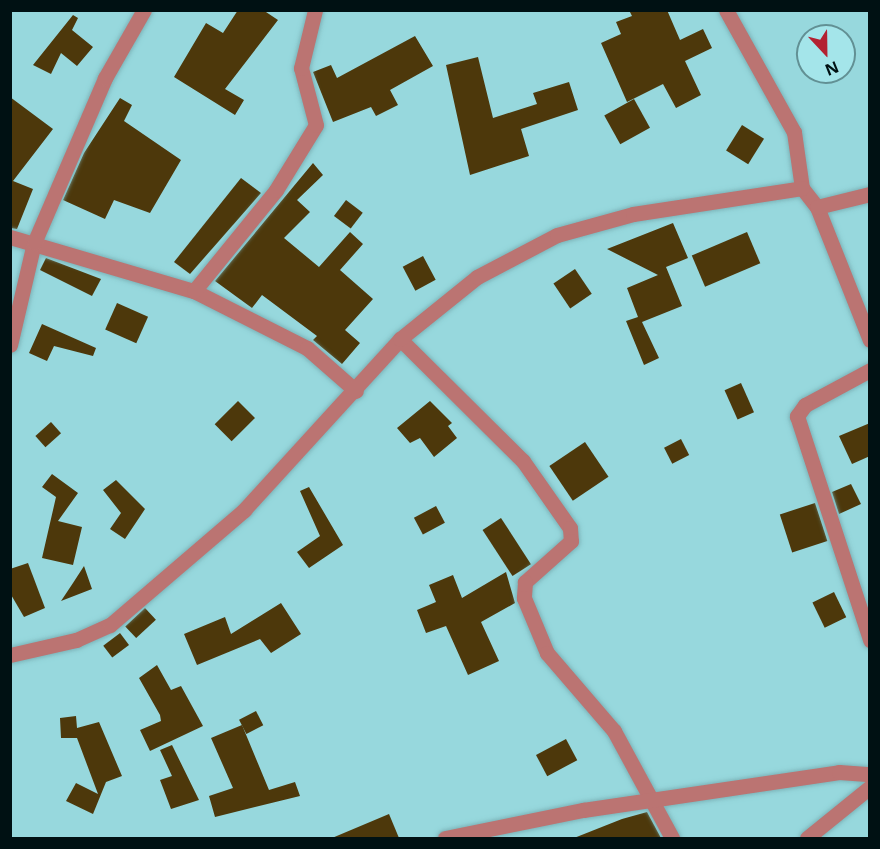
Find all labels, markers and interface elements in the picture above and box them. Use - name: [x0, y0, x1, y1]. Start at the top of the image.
- north arrow: [796, 24, 856, 84]
- text: N: [822, 56, 842, 81]

